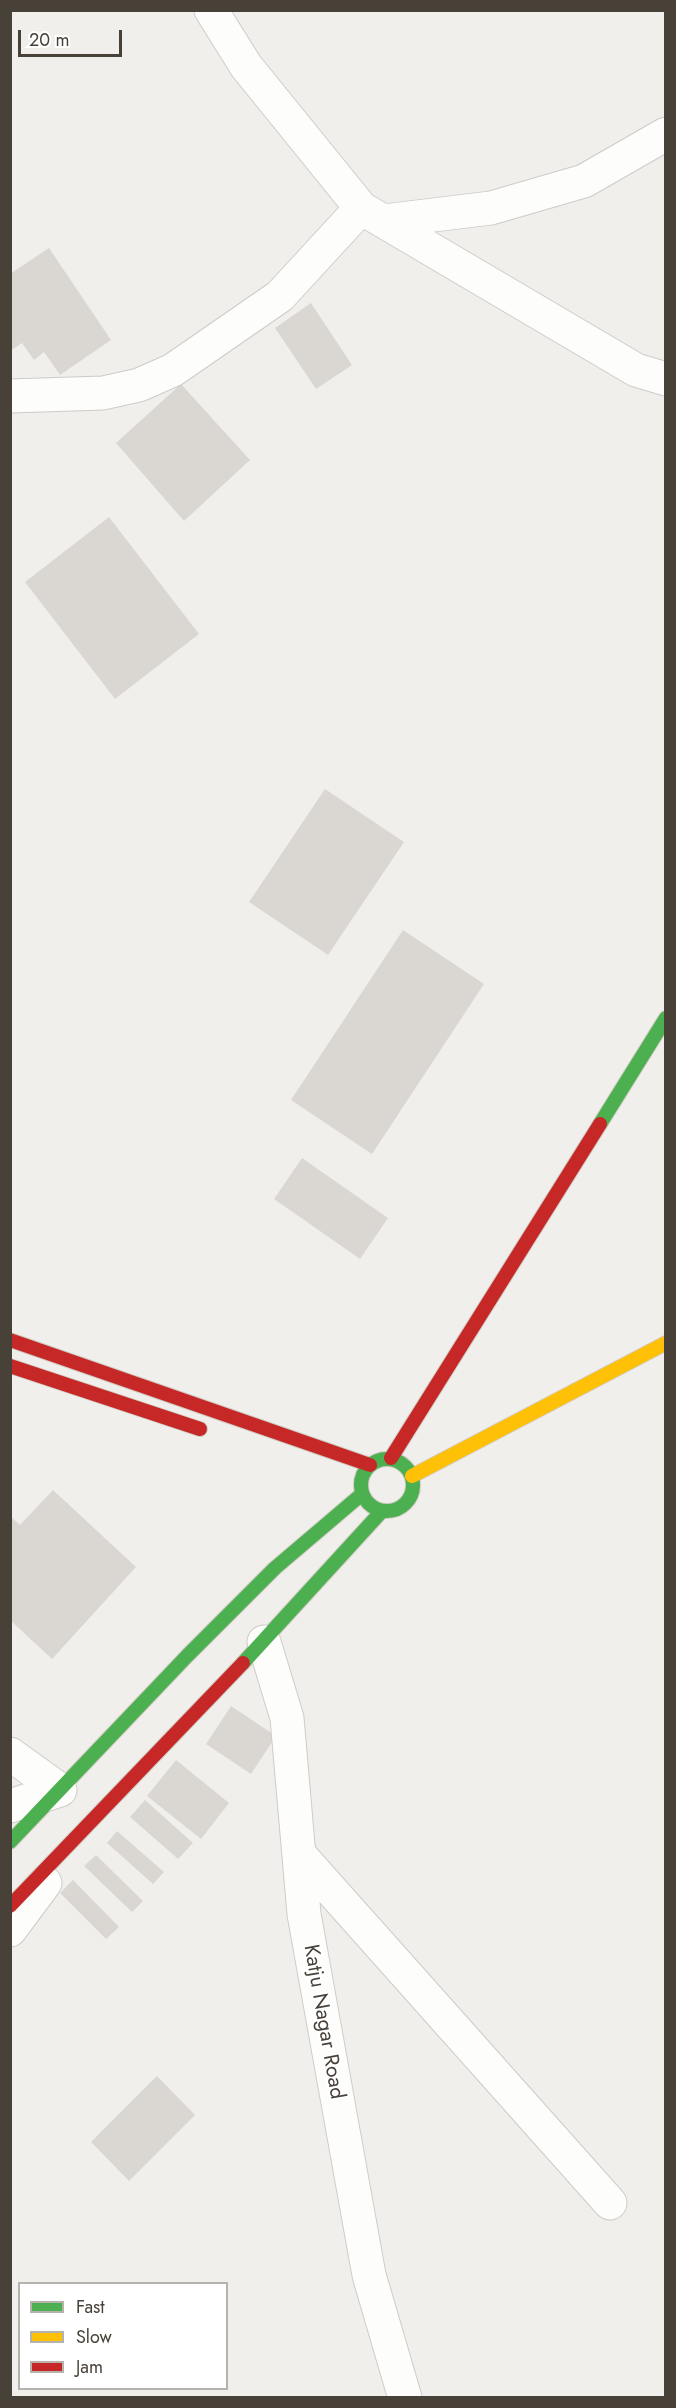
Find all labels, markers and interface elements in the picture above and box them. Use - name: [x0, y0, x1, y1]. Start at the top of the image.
- scale bar: [21, 18, 124, 56]
- text: 20 m: [29, 27, 69, 53]
- street label: Katju Nagar Road: [297, 1943, 349, 2101]
- legend: [18, 2282, 228, 2390]
- text: Fast: [76, 2294, 105, 2320]
- text: Slow: [76, 2324, 112, 2350]
- text: Jam: [76, 2354, 103, 2380]

